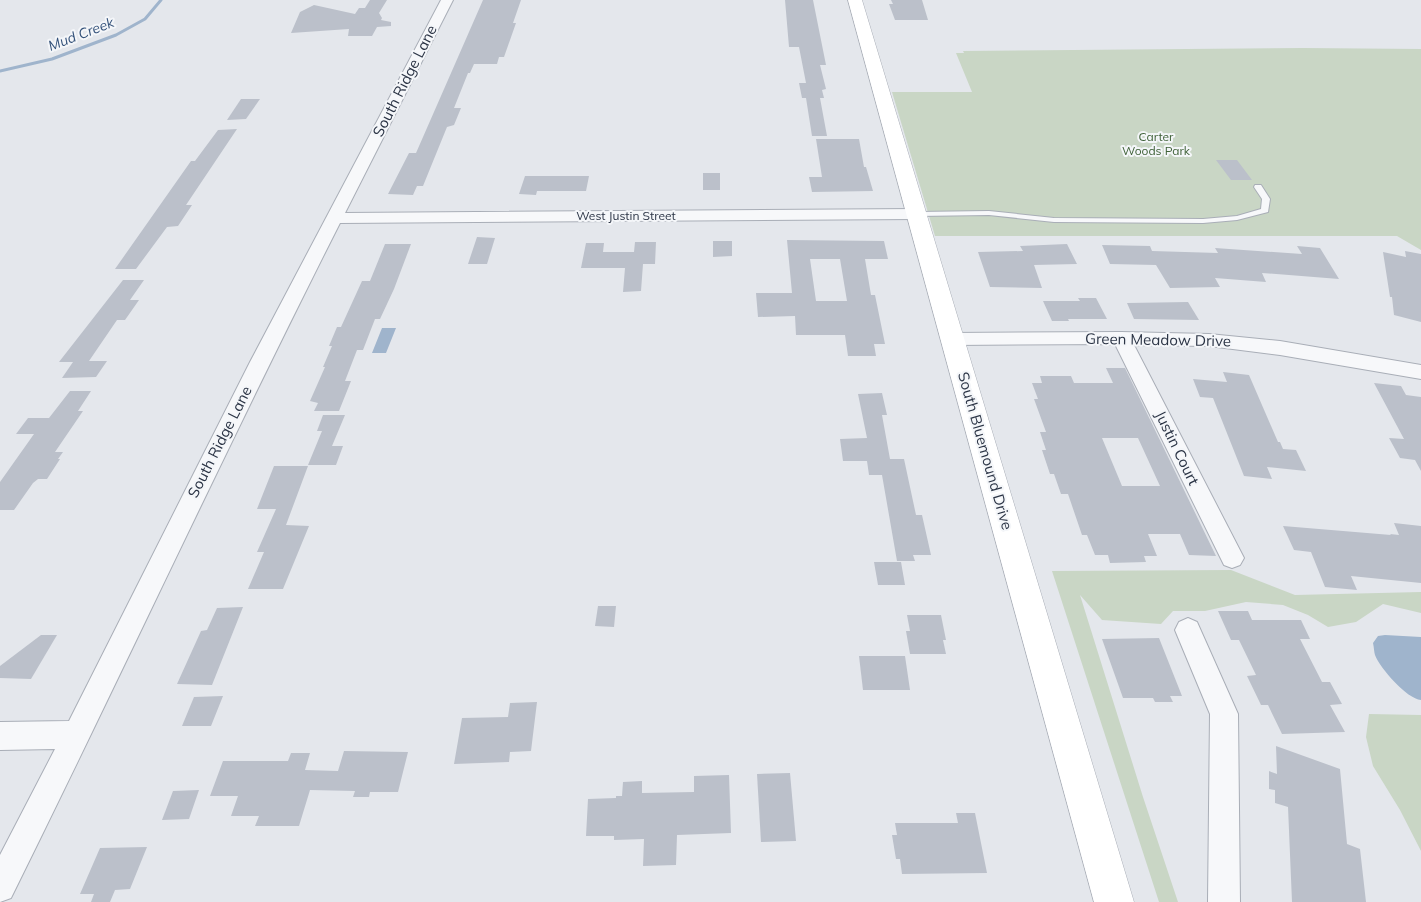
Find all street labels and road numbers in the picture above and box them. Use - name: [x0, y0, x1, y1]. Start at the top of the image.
- street label: South Ridge Lane: [368, 22, 441, 140]
- street label: West Justin Street: [576, 208, 676, 223]
- street label: Green Meadow Drive: [1085, 329, 1231, 350]
- street label: South Bluemound Drive: [954, 370, 1017, 532]
- street label: South Ridge Lane: [183, 383, 256, 501]
- street label: Justin Court: [1151, 407, 1204, 488]

